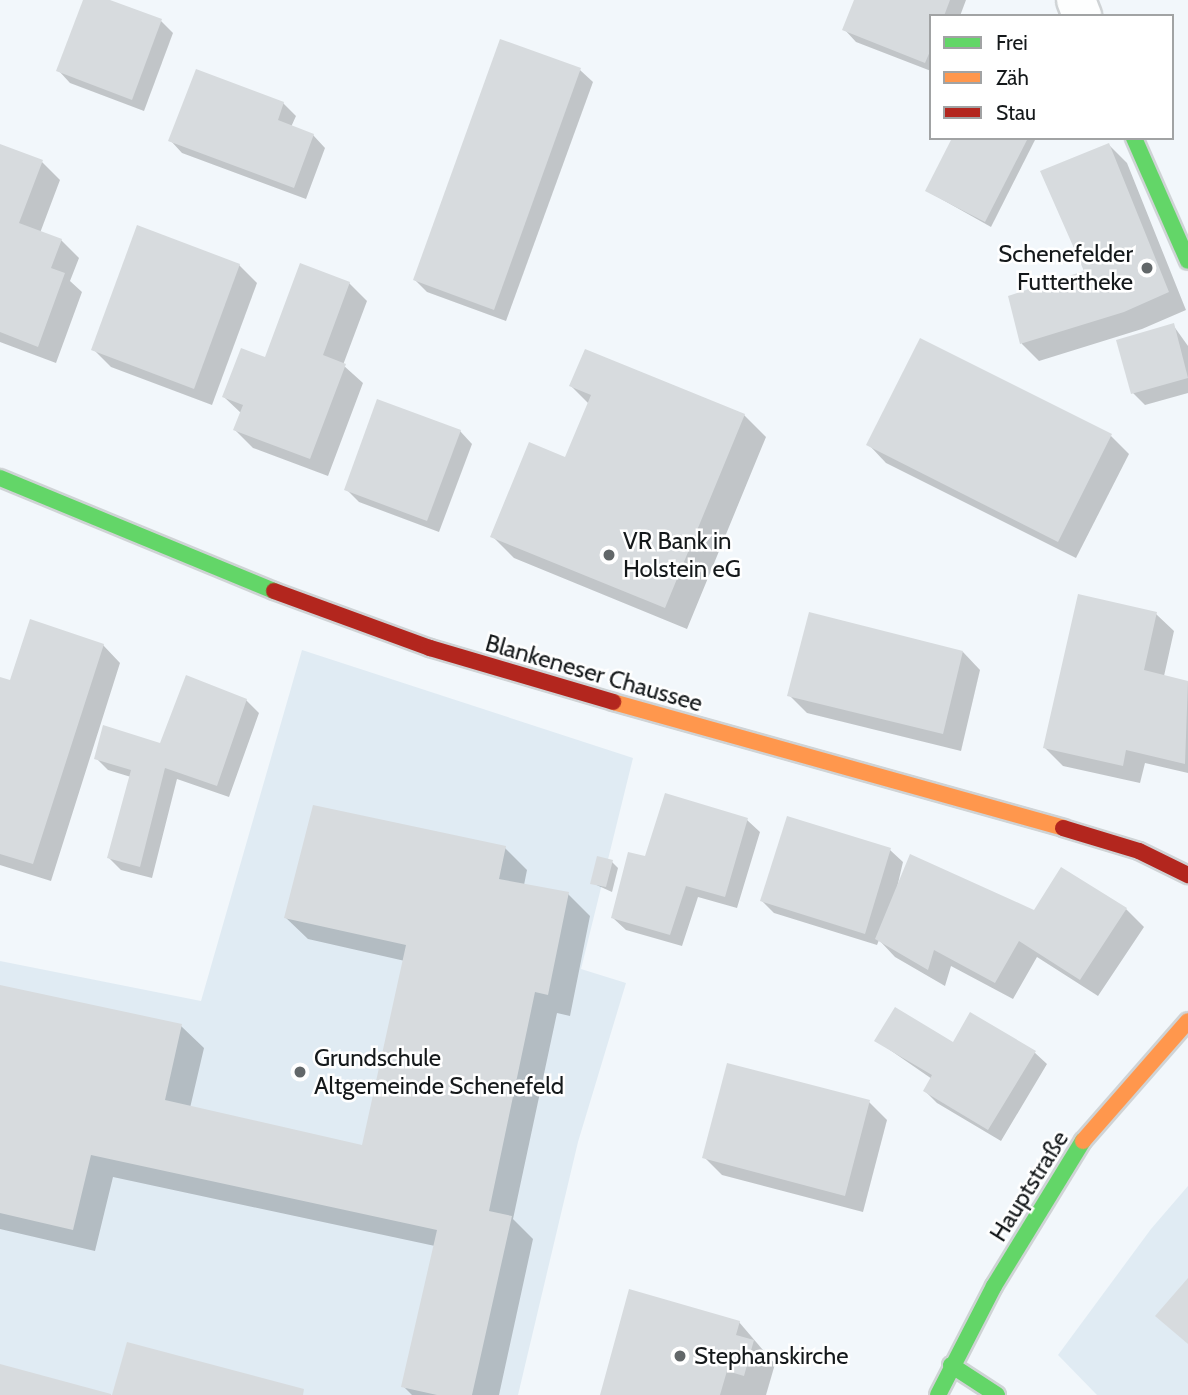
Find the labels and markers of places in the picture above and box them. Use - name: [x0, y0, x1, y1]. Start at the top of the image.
- place label: Schenefelder Futtertheke: [998, 240, 1133, 296]
- marker: Schenefelder Futtertheke: [1139, 260, 1155, 276]
- place label: VR Bank in Holstein eG: [623, 527, 741, 583]
- marker: VR Bank in Holstein eG: [601, 547, 617, 563]
- place label: Grundschule Altgemeinde Schenefeld: [314, 1044, 564, 1100]
- marker: Grundschule Altgemeinde Schenefeld: [292, 1064, 308, 1080]
- place label: Stephanskirche: [694, 1342, 848, 1370]
- marker: Stephanskirche: [672, 1348, 688, 1364]

